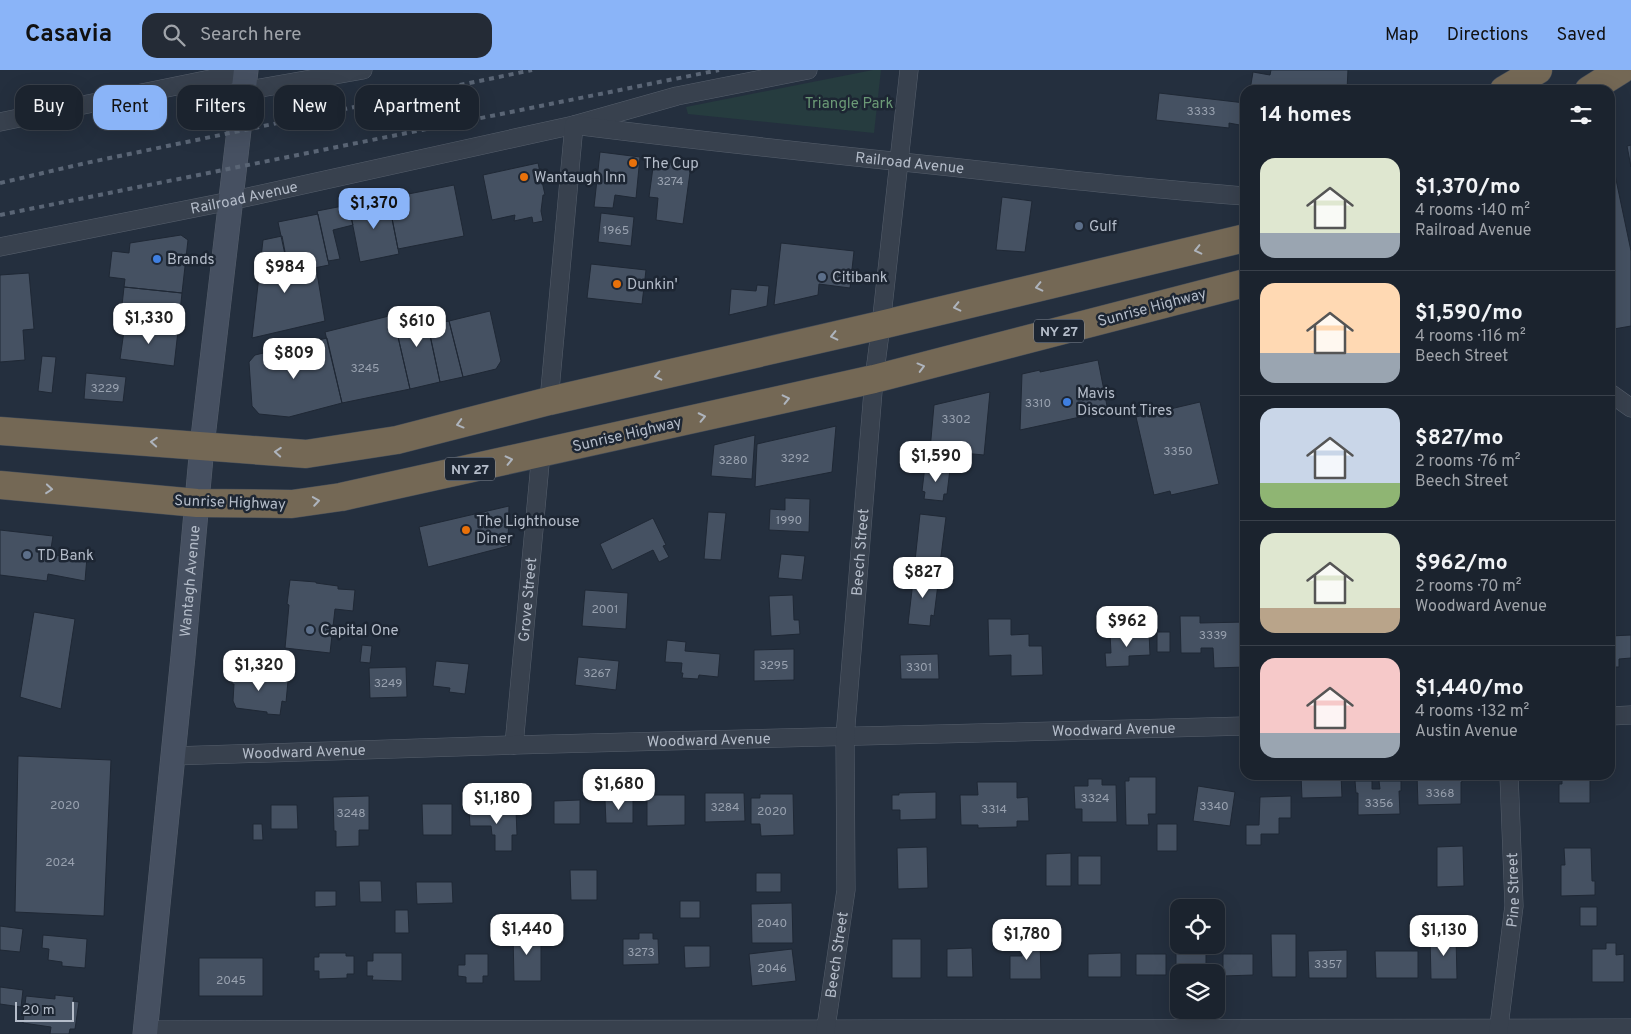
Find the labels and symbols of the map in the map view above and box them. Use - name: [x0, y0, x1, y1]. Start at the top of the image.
- park label: Triangle Park: [805, 95, 893, 114]
- house number: 3333: [1187, 104, 1215, 120]
- street label: Railroad Avenue: [854, 149, 965, 179]
- place label: The Cup: [643, 155, 699, 174]
- marker: The Cup: [627, 157, 639, 169]
- place label: Wantaugh Inn: [534, 169, 626, 188]
- marker: Wantaugh Inn: [518, 171, 530, 183]
- house number: 3274: [657, 174, 683, 190]
- street label: Railroad Avenue: [189, 178, 300, 220]
- pin: $1,370: [333, 188, 415, 230]
- place label: Gulf: [1089, 218, 1117, 237]
- marker: Gulf: [1073, 220, 1085, 232]
- house number: 1965: [603, 223, 629, 239]
- one-way arrow: [1193, 244, 1202, 255]
- place label: Brands: [167, 251, 215, 270]
- pin: $984: [255, 252, 315, 294]
- marker: Brands: [151, 253, 163, 265]
- place label: Citibank: [832, 269, 888, 288]
- marker: Citibank: [816, 271, 828, 283]
- place label: Dunkin': [627, 276, 678, 295]
- marker: Dunkin': [611, 278, 623, 290]
- one-way arrow: [1035, 281, 1044, 292]
- street label: Sunrise Highway: [1096, 285, 1209, 332]
- one-way arrow: [953, 301, 961, 312]
- pin: $1,330: [108, 302, 190, 345]
- pin: $610: [387, 306, 447, 348]
- road number: NY 27: [1034, 320, 1084, 342]
- one-way arrow: [829, 330, 838, 341]
- pin: $809: [264, 338, 324, 380]
- house number: 3245: [350, 361, 380, 377]
- one-way arrow: [917, 362, 925, 373]
- one-way arrow: [654, 370, 663, 381]
- house number: 3229: [91, 381, 119, 397]
- place label: Mavis Discount Tires: [1077, 385, 1172, 421]
- one-way arrow: [782, 394, 791, 405]
- house number: 3310: [1025, 396, 1051, 412]
- marker: Mavis Discount Tires: [1061, 396, 1073, 408]
- one-way arrow: [697, 412, 706, 423]
- house number: 3302: [941, 412, 971, 428]
- street label: Sunrise Highway: [571, 414, 684, 457]
- one-way arrow: [455, 418, 464, 429]
- one-way arrow: [150, 437, 158, 448]
- pin: $1,590: [895, 440, 977, 483]
- house number: 3350: [1163, 444, 1193, 460]
- one-way arrow: [273, 446, 281, 457]
- house number: 3292: [781, 451, 809, 467]
- house number: 3280: [718, 453, 748, 469]
- one-way arrow: [505, 455, 514, 466]
- road number: NY 27: [445, 458, 495, 480]
- one-way arrow: [45, 483, 53, 494]
- street label: Sunrise Highway: [174, 492, 286, 515]
- one-way arrow: [312, 496, 320, 506]
- street label: Beech Street: [848, 508, 874, 597]
- place label: The Lighthouse Diner: [476, 513, 580, 549]
- house number: 1990: [776, 513, 802, 529]
- marker: The Lighthouse Diner: [460, 524, 472, 536]
- street label: Wantagh Avenue: [177, 525, 206, 638]
- place label: TD Bank: [37, 547, 94, 566]
- marker: TD Bank: [21, 549, 33, 561]
- pin: $827: [893, 556, 953, 599]
- street label: Grove Street: [516, 557, 542, 643]
- house number: 2001: [591, 602, 619, 618]
- pin: $962: [1097, 606, 1157, 648]
- place label: Capital One: [320, 622, 399, 641]
- marker: Capital One: [304, 624, 316, 636]
- house number: 3339: [1199, 628, 1227, 644]
- pin: $1,320: [218, 650, 300, 692]
- house number: 3295: [760, 658, 788, 674]
- house number: 3301: [906, 660, 932, 676]
- house number: 3267: [583, 666, 611, 682]
- house number: 3249: [374, 676, 402, 692]
- street label: Woodward Avenue: [1052, 720, 1176, 742]
- street label: Woodward Avenue: [647, 730, 771, 753]
- street label: Woodward Avenue: [242, 742, 366, 765]
- pin: $1,680: [578, 768, 660, 811]
- pin: $1,180: [456, 782, 538, 825]
- house number: 3368: [1426, 786, 1454, 802]
- house number: 3324: [1081, 791, 1109, 807]
- house number: 3356: [1364, 796, 1394, 812]
- house number: 2020: [50, 798, 80, 814]
- house number: 3340: [1199, 799, 1229, 815]
- house number: 3284: [710, 800, 740, 816]
- house number: 3314: [981, 802, 1007, 818]
- house number: 2020: [757, 804, 787, 820]
- house number: 3248: [337, 806, 366, 822]
- street label: Pine Street: [1503, 852, 1525, 929]
- house number: 2024: [45, 855, 75, 871]
- street label: Beech Street: [822, 910, 854, 1000]
- pin: $1,440: [486, 914, 568, 956]
- pin: $1,130: [1403, 914, 1485, 957]
- house number: 2040: [757, 916, 787, 932]
- pin: $1,780: [986, 918, 1068, 961]
- house number: 3273: [627, 945, 655, 961]
- house number: 3357: [1314, 957, 1342, 973]
- house number: 2046: [757, 961, 787, 977]
- house number: 2045: [216, 973, 246, 989]
- scale bar: [15, 999, 74, 1022]

